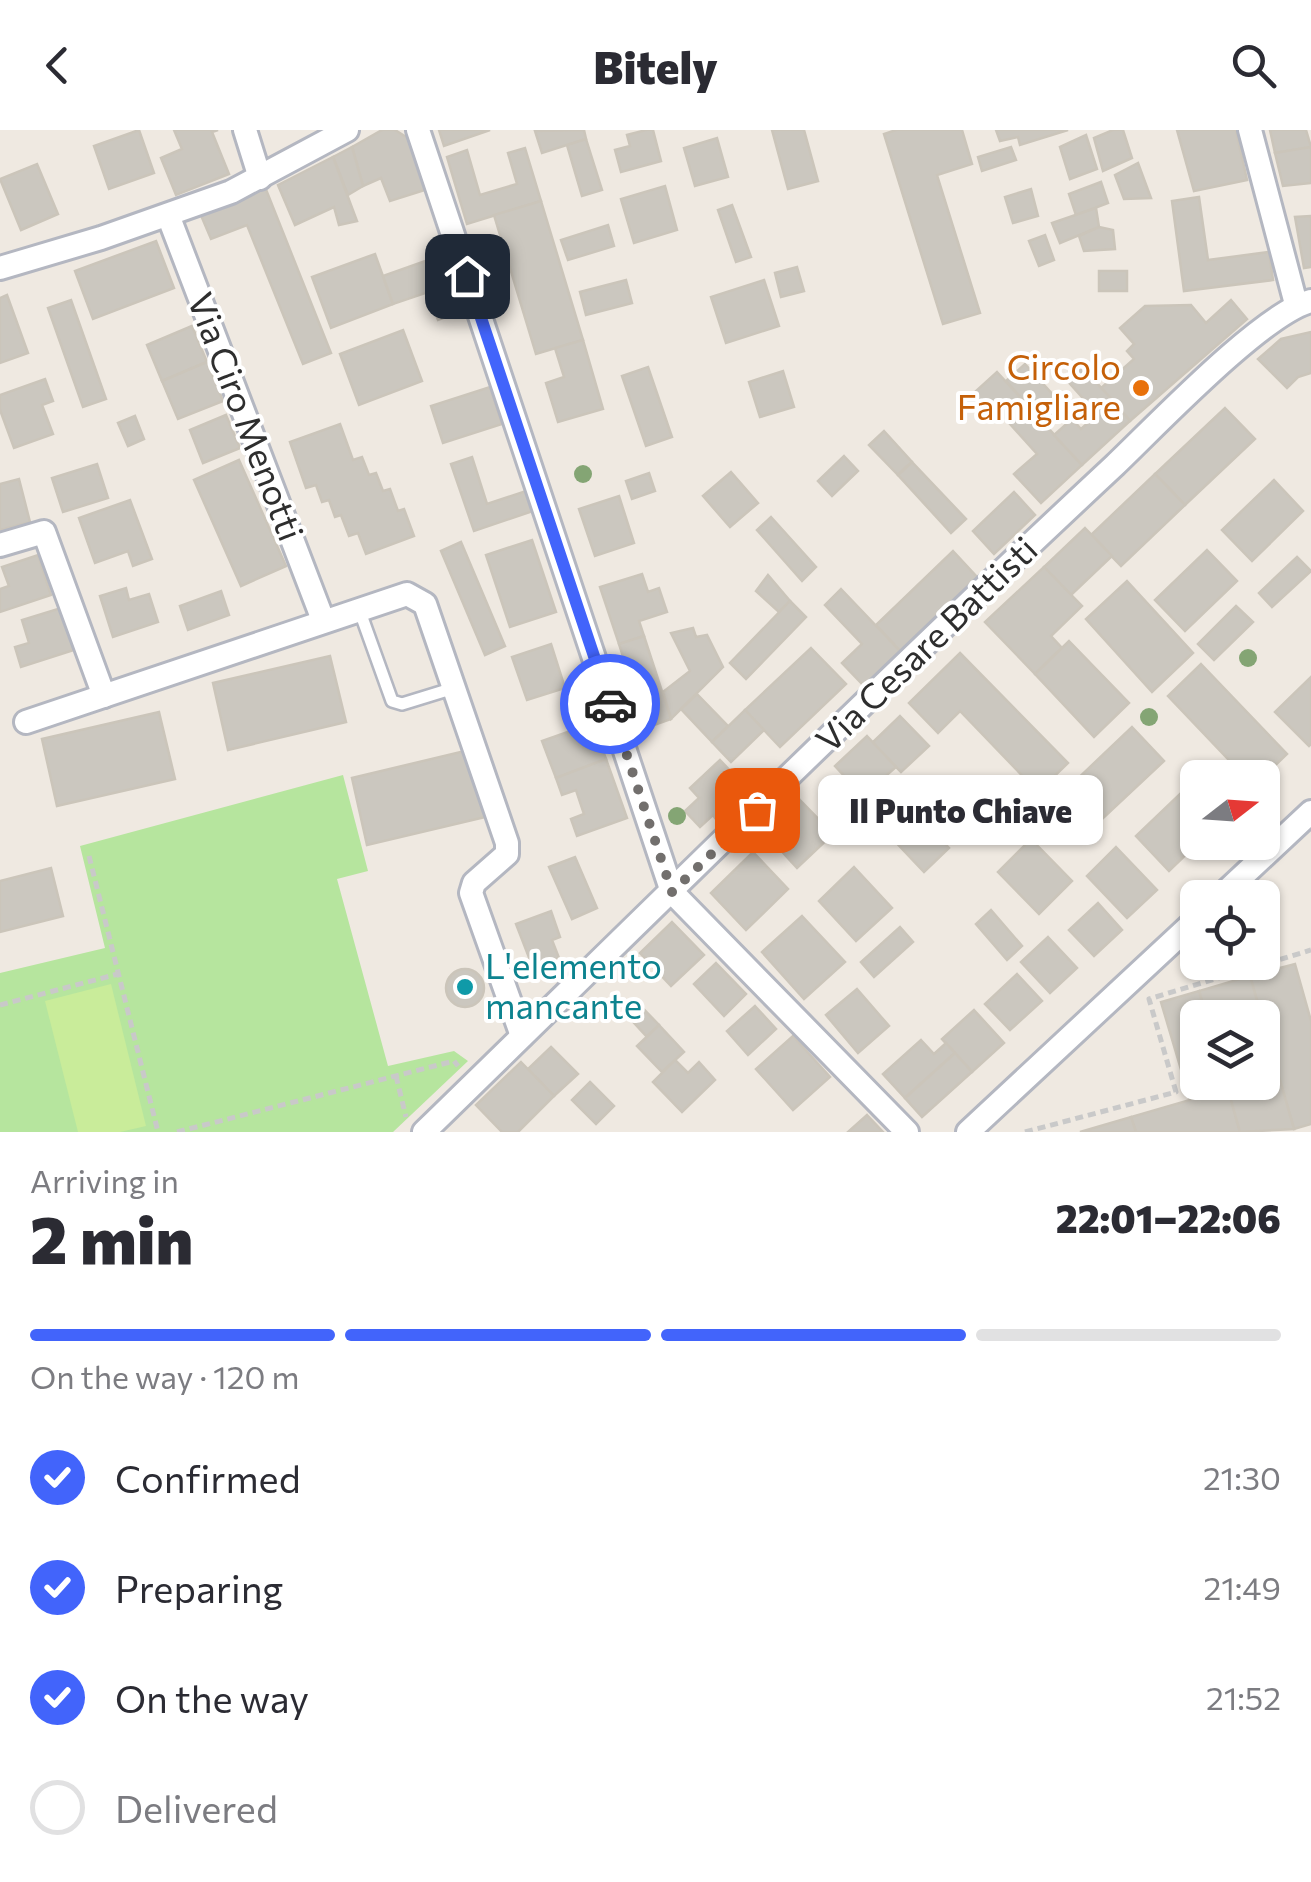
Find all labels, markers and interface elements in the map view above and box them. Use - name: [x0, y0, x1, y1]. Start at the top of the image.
- icon: back: [30, 38, 85, 93]
- text: Bitely: [593, 38, 718, 93]
- icon: search: [1226, 38, 1281, 93]
- pin: [425, 234, 510, 319]
- icon: home: [440, 249, 495, 304]
- street label: Via Ciro Menotti: [180, 286, 314, 546]
- place label: Circolo Famigliare: [957, 344, 1121, 427]
- marker: Circolo Famigliare: [1130, 377, 1152, 399]
- street label: Via Cesare Battisti: [806, 527, 1045, 760]
- courier: [560, 654, 660, 754]
- icon: car: [583, 677, 638, 732]
- north arrow: [1180, 760, 1280, 860]
- map controls: [1180, 760, 1280, 1100]
- pin: [715, 768, 800, 853]
- callout: Il Punto Chiave: [817, 775, 1102, 845]
- icon: bag: [730, 783, 785, 838]
- text: Il Punto Chiave: [849, 790, 1072, 830]
- button: locate: [1180, 880, 1280, 980]
- place label: L'elemento mancante: [485, 943, 662, 1026]
- marker: L'elemento mancante: [454, 976, 476, 998]
- button: layers: [1180, 1000, 1280, 1100]
- text: Arriving in: [30, 1160, 179, 1200]
- text: 22:01–22:06: [1056, 1194, 1281, 1241]
- text: 2 min: [30, 1198, 193, 1277]
- text: On the way · 120 m: [30, 1356, 299, 1396]
- icon: check: [30, 1450, 85, 1505]
- text: Confirmed: [115, 1454, 301, 1501]
- text: 21:30: [1203, 1457, 1281, 1497]
- icon: check: [30, 1560, 85, 1615]
- text: Preparing: [115, 1564, 283, 1611]
- text: 21:49: [1203, 1567, 1281, 1607]
- icon: check: [30, 1670, 85, 1725]
- text: On the way: [115, 1674, 309, 1721]
- text: 21:52: [1206, 1677, 1281, 1717]
- text: Delivered: [115, 1784, 278, 1831]

